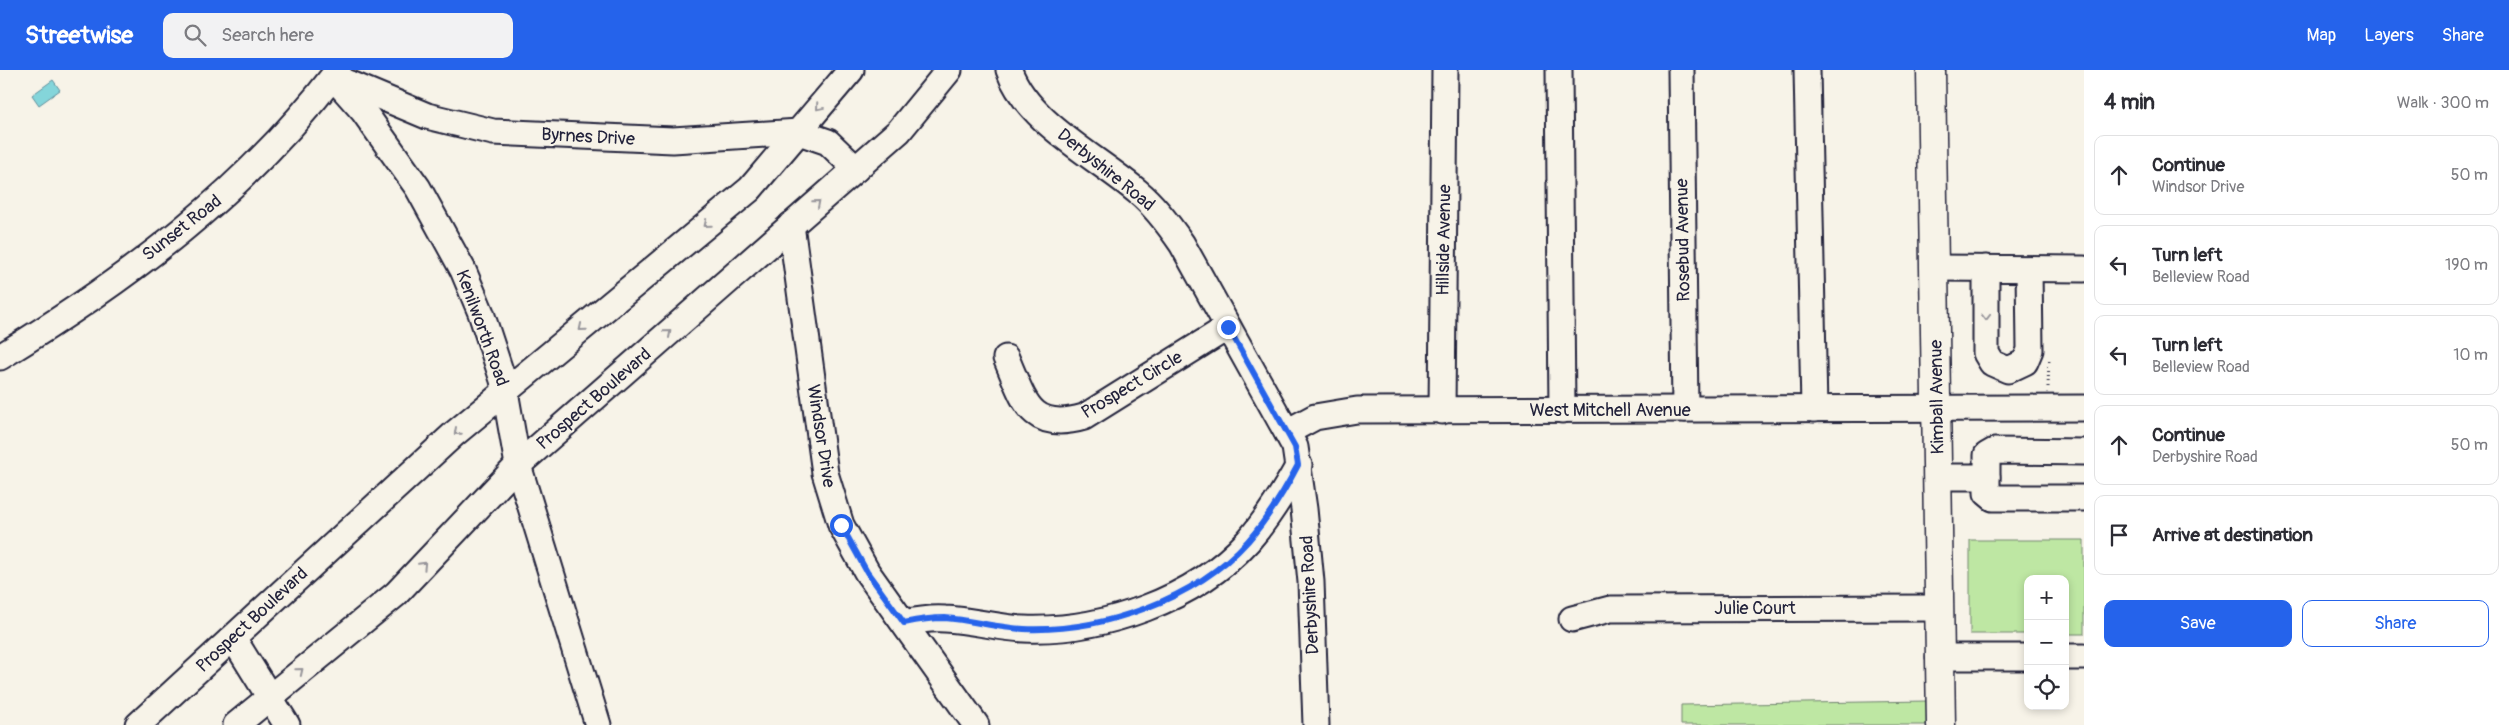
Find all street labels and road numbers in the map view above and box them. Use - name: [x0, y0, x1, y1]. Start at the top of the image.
- street label: Byrnes Drive: [541, 123, 636, 151]
- street label: Derbyshire Road: [1052, 124, 1160, 216]
- street label: Rosebud Avenue: [1670, 178, 1696, 302]
- street label: Hillside Avenue: [1432, 184, 1456, 296]
- street label: Sunset Road: [138, 190, 226, 266]
- street label: Kenilworth Road: [450, 267, 514, 389]
- street label: Kimball Avenue: [1924, 339, 1949, 455]
- street label: Prospect Boulevard: [532, 343, 656, 455]
- street label: Prospect Circle: [1077, 346, 1187, 424]
- street label: Windsor Drive: [802, 383, 841, 489]
- street label: West Mitchell Avenue: [1529, 399, 1691, 422]
- street label: Derbyshire Road: [1295, 535, 1325, 655]
- street label: Prospect Boulevard: [191, 562, 313, 678]
- street label: Julie Court: [1714, 597, 1796, 620]

